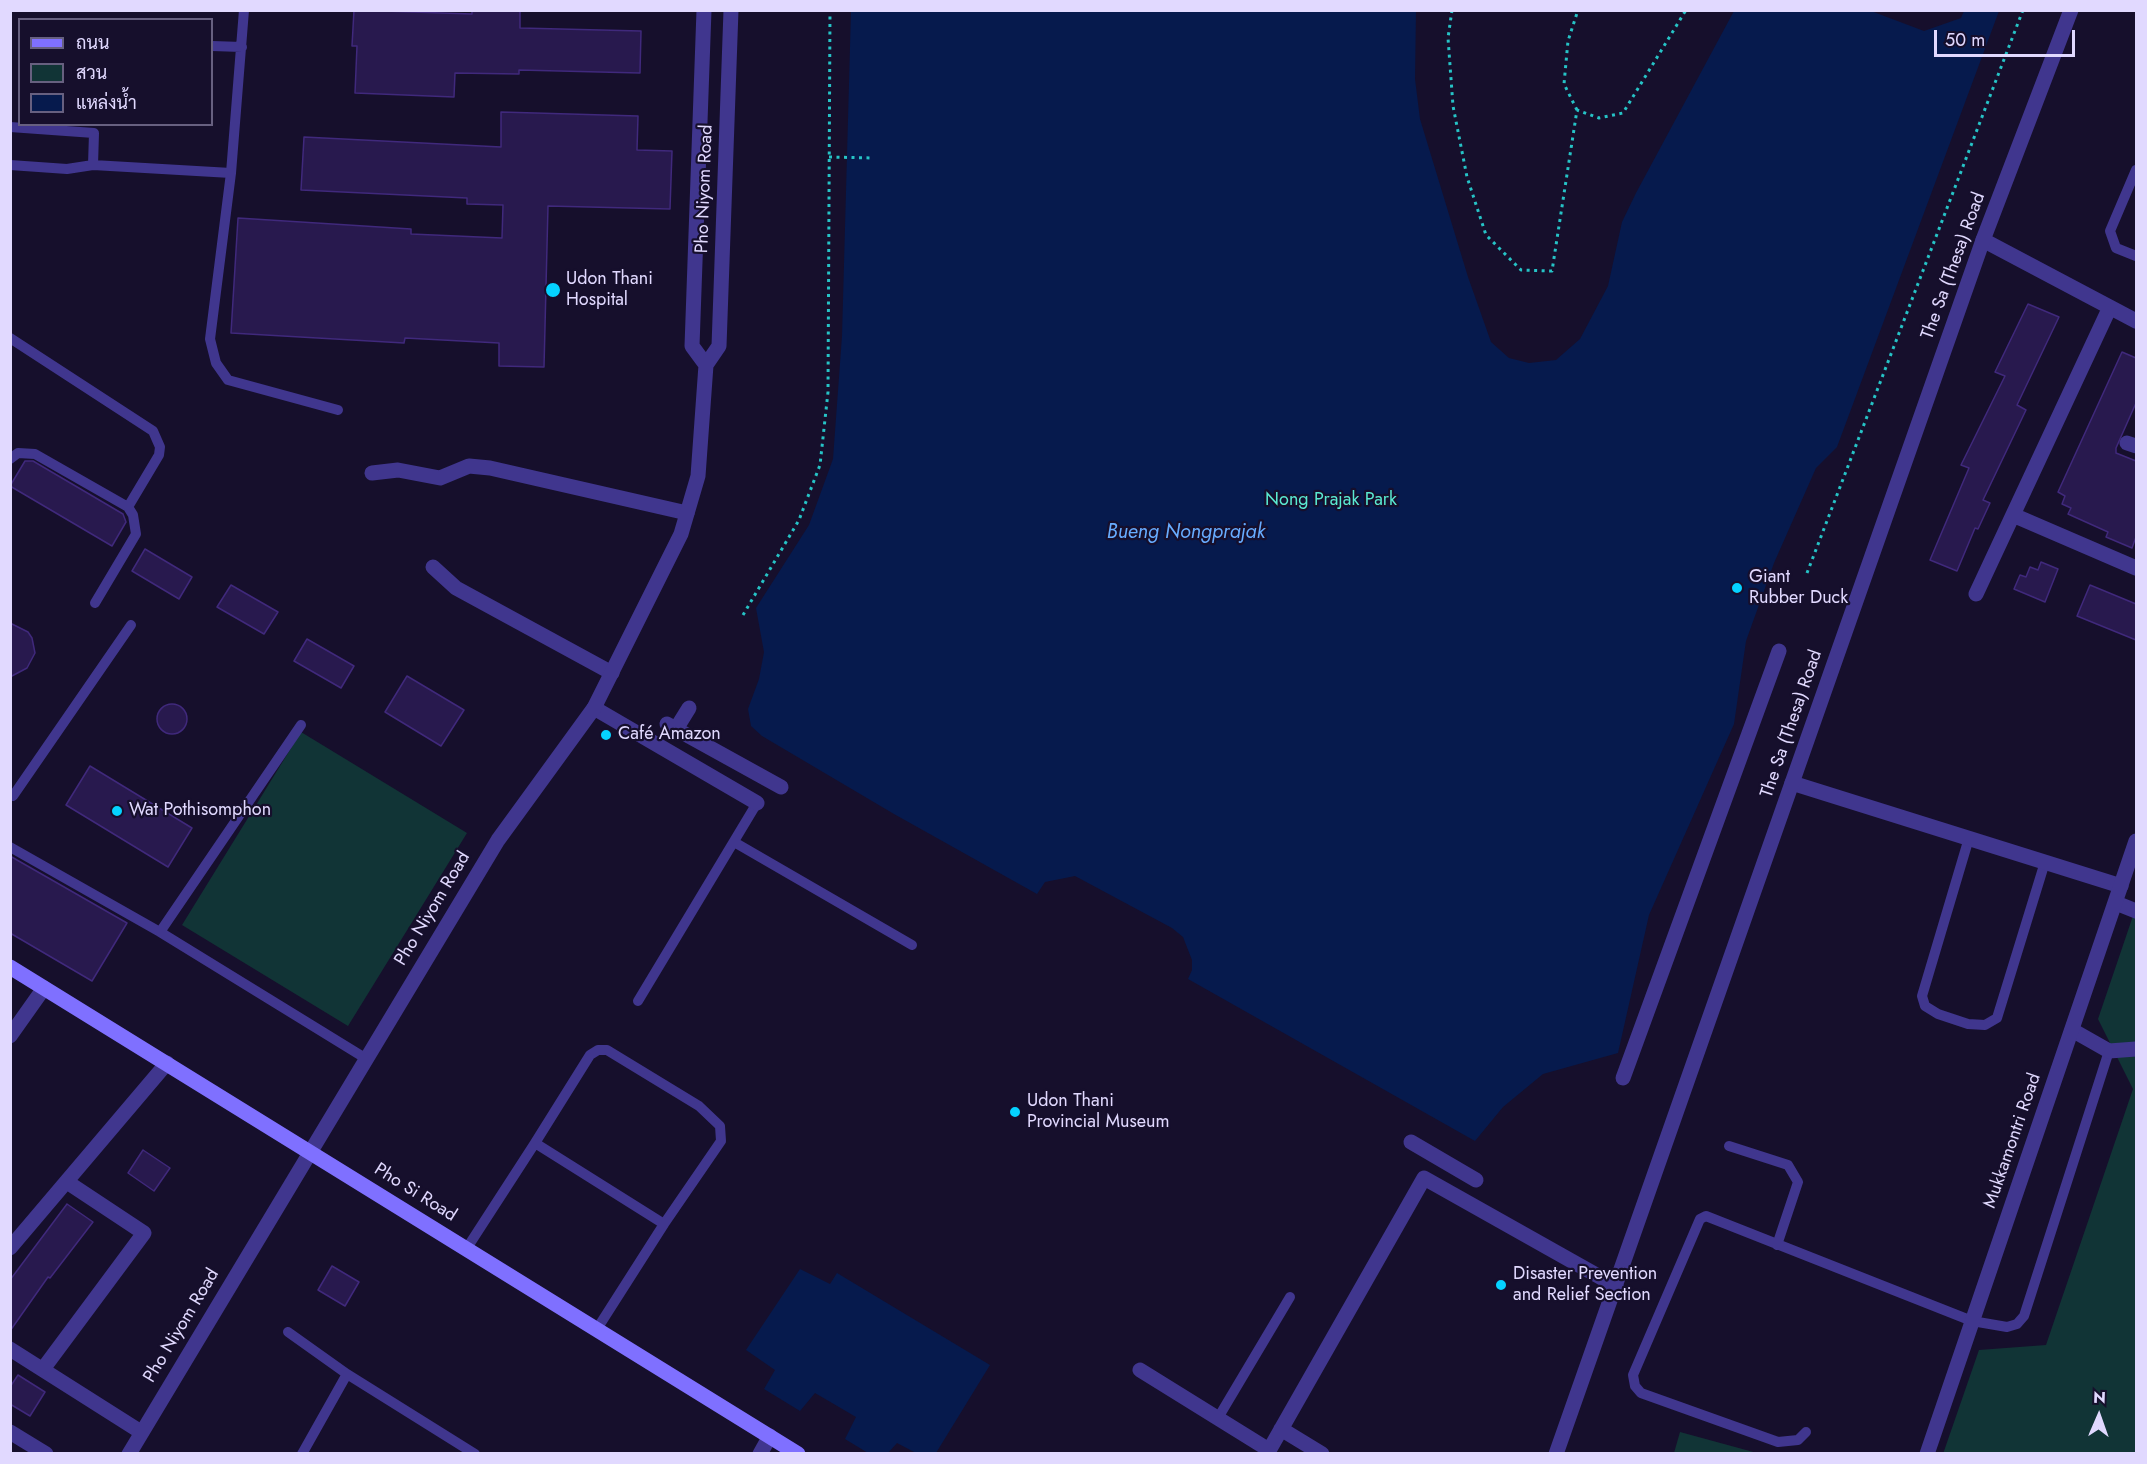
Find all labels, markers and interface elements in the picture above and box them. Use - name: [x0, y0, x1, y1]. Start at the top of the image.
- legend: [18, 18, 213, 126]
- scale bar: [1937, 18, 2078, 56]
- text: 50 m: [1945, 27, 1985, 53]
- text: ถนน: [76, 30, 109, 56]
- text: สวน: [76, 60, 107, 86]
- text: แหล่งน้ำ: [76, 90, 137, 116]
- street label: Pho Niyom Road: [692, 124, 718, 254]
- street label: The Sa (Thesa) Road: [1917, 190, 1991, 342]
- place label: Udon Thani Hospital: [566, 269, 653, 312]
- marker: Udon Thani Hospital: [544, 281, 562, 299]
- park label: Nong Prajak Park: [1265, 490, 1397, 512]
- water label: Bueng Nongprajak: [1107, 521, 1265, 545]
- place label: Giant Rubber Duck: [1749, 567, 1848, 610]
- marker: Giant Rubber Duck: [1730, 581, 1744, 595]
- street label: The Sa (Thesa) Road: [1757, 647, 1827, 801]
- place label: Café Amazon: [618, 724, 721, 746]
- marker: Café Amazon: [599, 728, 613, 742]
- place label: Wat Pothisomphon: [129, 800, 271, 822]
- marker: Wat Pothisomphon: [110, 804, 124, 818]
- street label: Pho Niyom Road: [391, 848, 475, 970]
- street label: Mukkamontri Road: [1980, 1071, 2046, 1211]
- place label: Udon Thani Provincial Museum: [1027, 1091, 1170, 1134]
- marker: Udon Thani Provincial Museum: [1008, 1105, 1022, 1119]
- street label: Pho Si Road: [370, 1159, 460, 1227]
- place label: Disaster Prevention and Relief Section: [1513, 1264, 1657, 1306]
- street label: Pho Niyom Road: [140, 1265, 224, 1387]
- marker: Disaster Prevention and Relief Section: [1494, 1278, 1508, 1292]
- north arrow: [2069, 1386, 2129, 1446]
- text: N: [2093, 1386, 2106, 1409]

